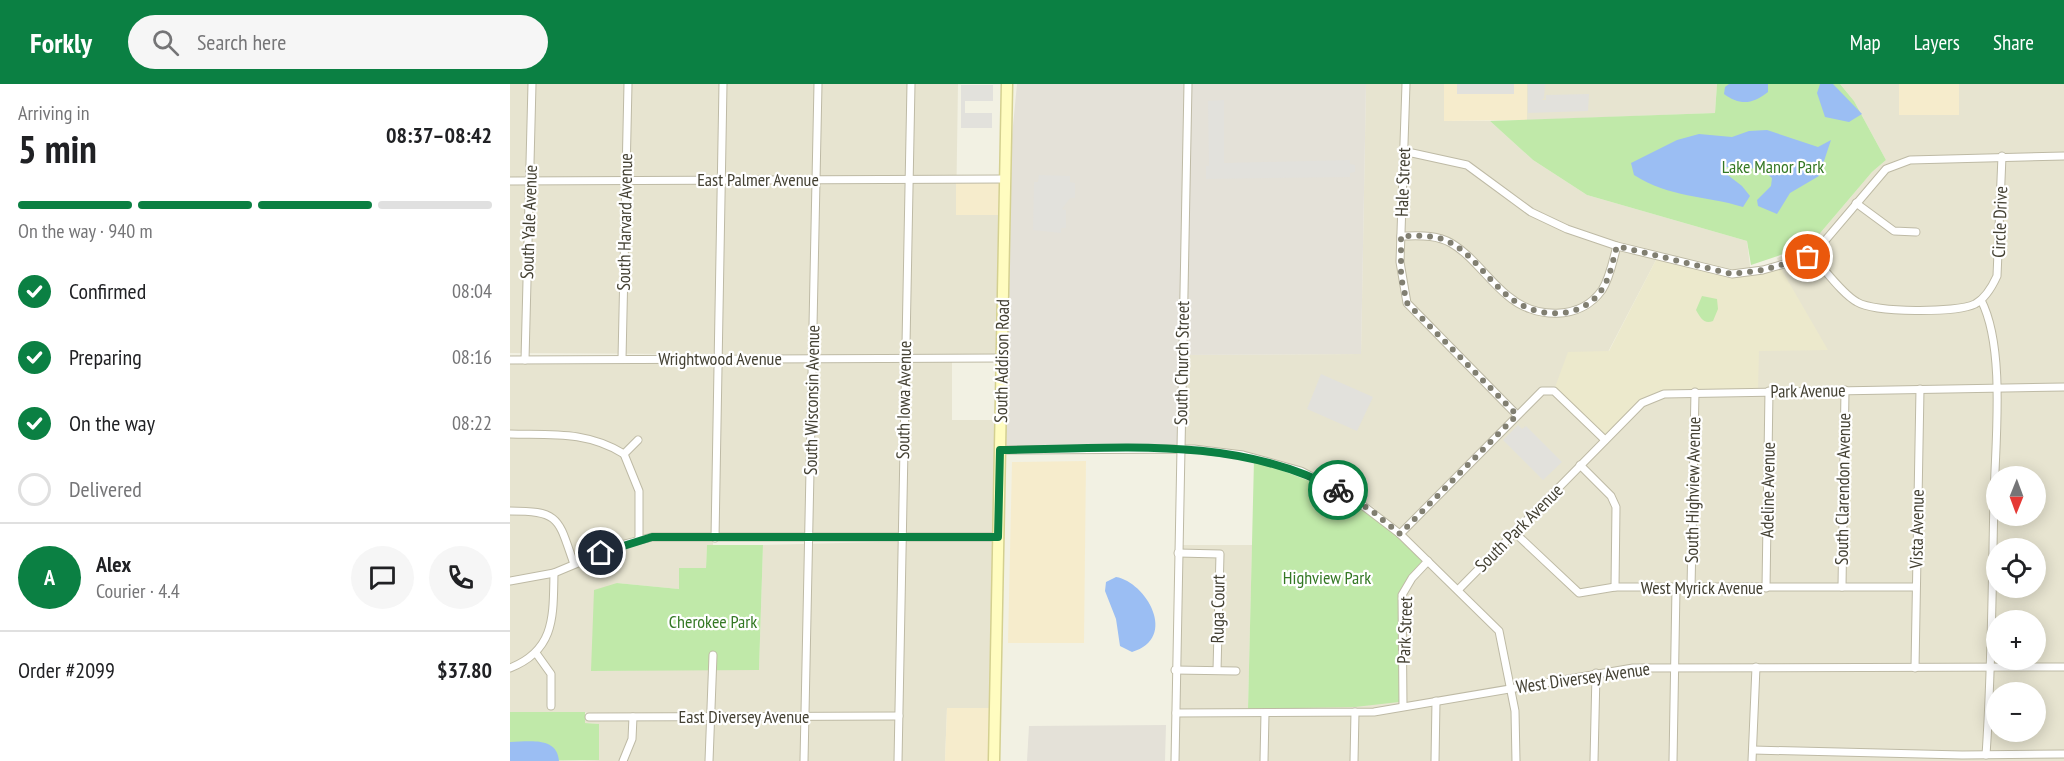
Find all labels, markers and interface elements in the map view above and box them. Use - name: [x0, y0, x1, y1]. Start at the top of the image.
- search box: [128, 15, 548, 69]
- text: Forkly: [30, 24, 92, 61]
- icon: search: [149, 26, 182, 59]
- text: Search here: [197, 28, 286, 56]
- text: Map: [1850, 29, 1881, 56]
- text: Layers: [1914, 29, 1960, 56]
- text: Share: [1993, 29, 2034, 56]
- text: Arriving in: [18, 100, 90, 126]
- text: 08:37–08:42: [386, 121, 492, 149]
- text: 5 min: [18, 123, 97, 174]
- street label: Hale Street: [1390, 147, 1415, 217]
- street label: South Harvard Avenue: [612, 153, 637, 291]
- park label: Lake Manor Park: [1722, 155, 1824, 178]
- street label: South Yale Avenue: [515, 164, 542, 280]
- street label: East Palmer Avenue: [697, 168, 819, 191]
- street label: Circle Drive: [1987, 186, 2012, 258]
- text: On the way · 940 m: [18, 218, 153, 244]
- pin: [1782, 231, 1833, 282]
- icon: bag: [1791, 240, 1824, 273]
- icon: check: [18, 275, 51, 308]
- text: Confirmed: [69, 277, 146, 305]
- text: 08:04: [452, 278, 492, 304]
- street label: South Addison Road: [989, 299, 1014, 423]
- street label: South Church Street: [1169, 301, 1194, 425]
- street label: South Wisconsin Avenue: [799, 325, 824, 475]
- icon: check: [18, 341, 51, 374]
- street label: South Iowa Avenue: [891, 341, 916, 459]
- text: Preparing: [69, 343, 142, 371]
- text: 08:16: [452, 344, 492, 370]
- street label: Wrightwood Avenue: [658, 347, 782, 370]
- street label: Park Avenue: [1770, 378, 1846, 403]
- icon: check: [18, 407, 51, 440]
- text: On the way: [69, 409, 155, 437]
- text: 08:22: [452, 410, 492, 436]
- street label: South Clarendon Avenue: [1830, 413, 1855, 565]
- street label: South Highview Avenue: [1680, 417, 1705, 563]
- street label: Adeline Avenue: [1755, 442, 1780, 538]
- courier: [1308, 460, 1368, 520]
- north arrow: [1986, 466, 2046, 526]
- map controls: [1986, 466, 2046, 742]
- icon: bike: [1322, 474, 1355, 507]
- text: Delivered: [69, 475, 142, 503]
- street label: South Park Avenue: [1470, 479, 1567, 576]
- street label: Vista Avenue: [1904, 489, 1929, 570]
- pin: [575, 527, 626, 578]
- icon: home: [584, 536, 617, 569]
- button: locate: [1986, 538, 2046, 598]
- button: chat: [351, 546, 414, 609]
- button: phone: [429, 546, 492, 609]
- text: Alex: [96, 550, 131, 578]
- text: A: [44, 563, 55, 591]
- park label: Highview Park: [1283, 566, 1371, 589]
- street label: Ruga Court: [1205, 574, 1230, 644]
- street label: West Myrick Avenue: [1641, 576, 1763, 599]
- text: Courier · 4.4: [96, 578, 180, 604]
- street label: Park Street: [1392, 596, 1417, 664]
- park label: Cherokee Park: [669, 610, 757, 633]
- button: +: [1986, 610, 2046, 670]
- text: Order #2099: [18, 656, 115, 684]
- text: $37.80: [437, 656, 492, 684]
- street label: West Diversey Avenue: [1515, 657, 1651, 698]
- button: −: [1986, 682, 2046, 742]
- street label: East Diversey Avenue: [679, 705, 809, 728]

